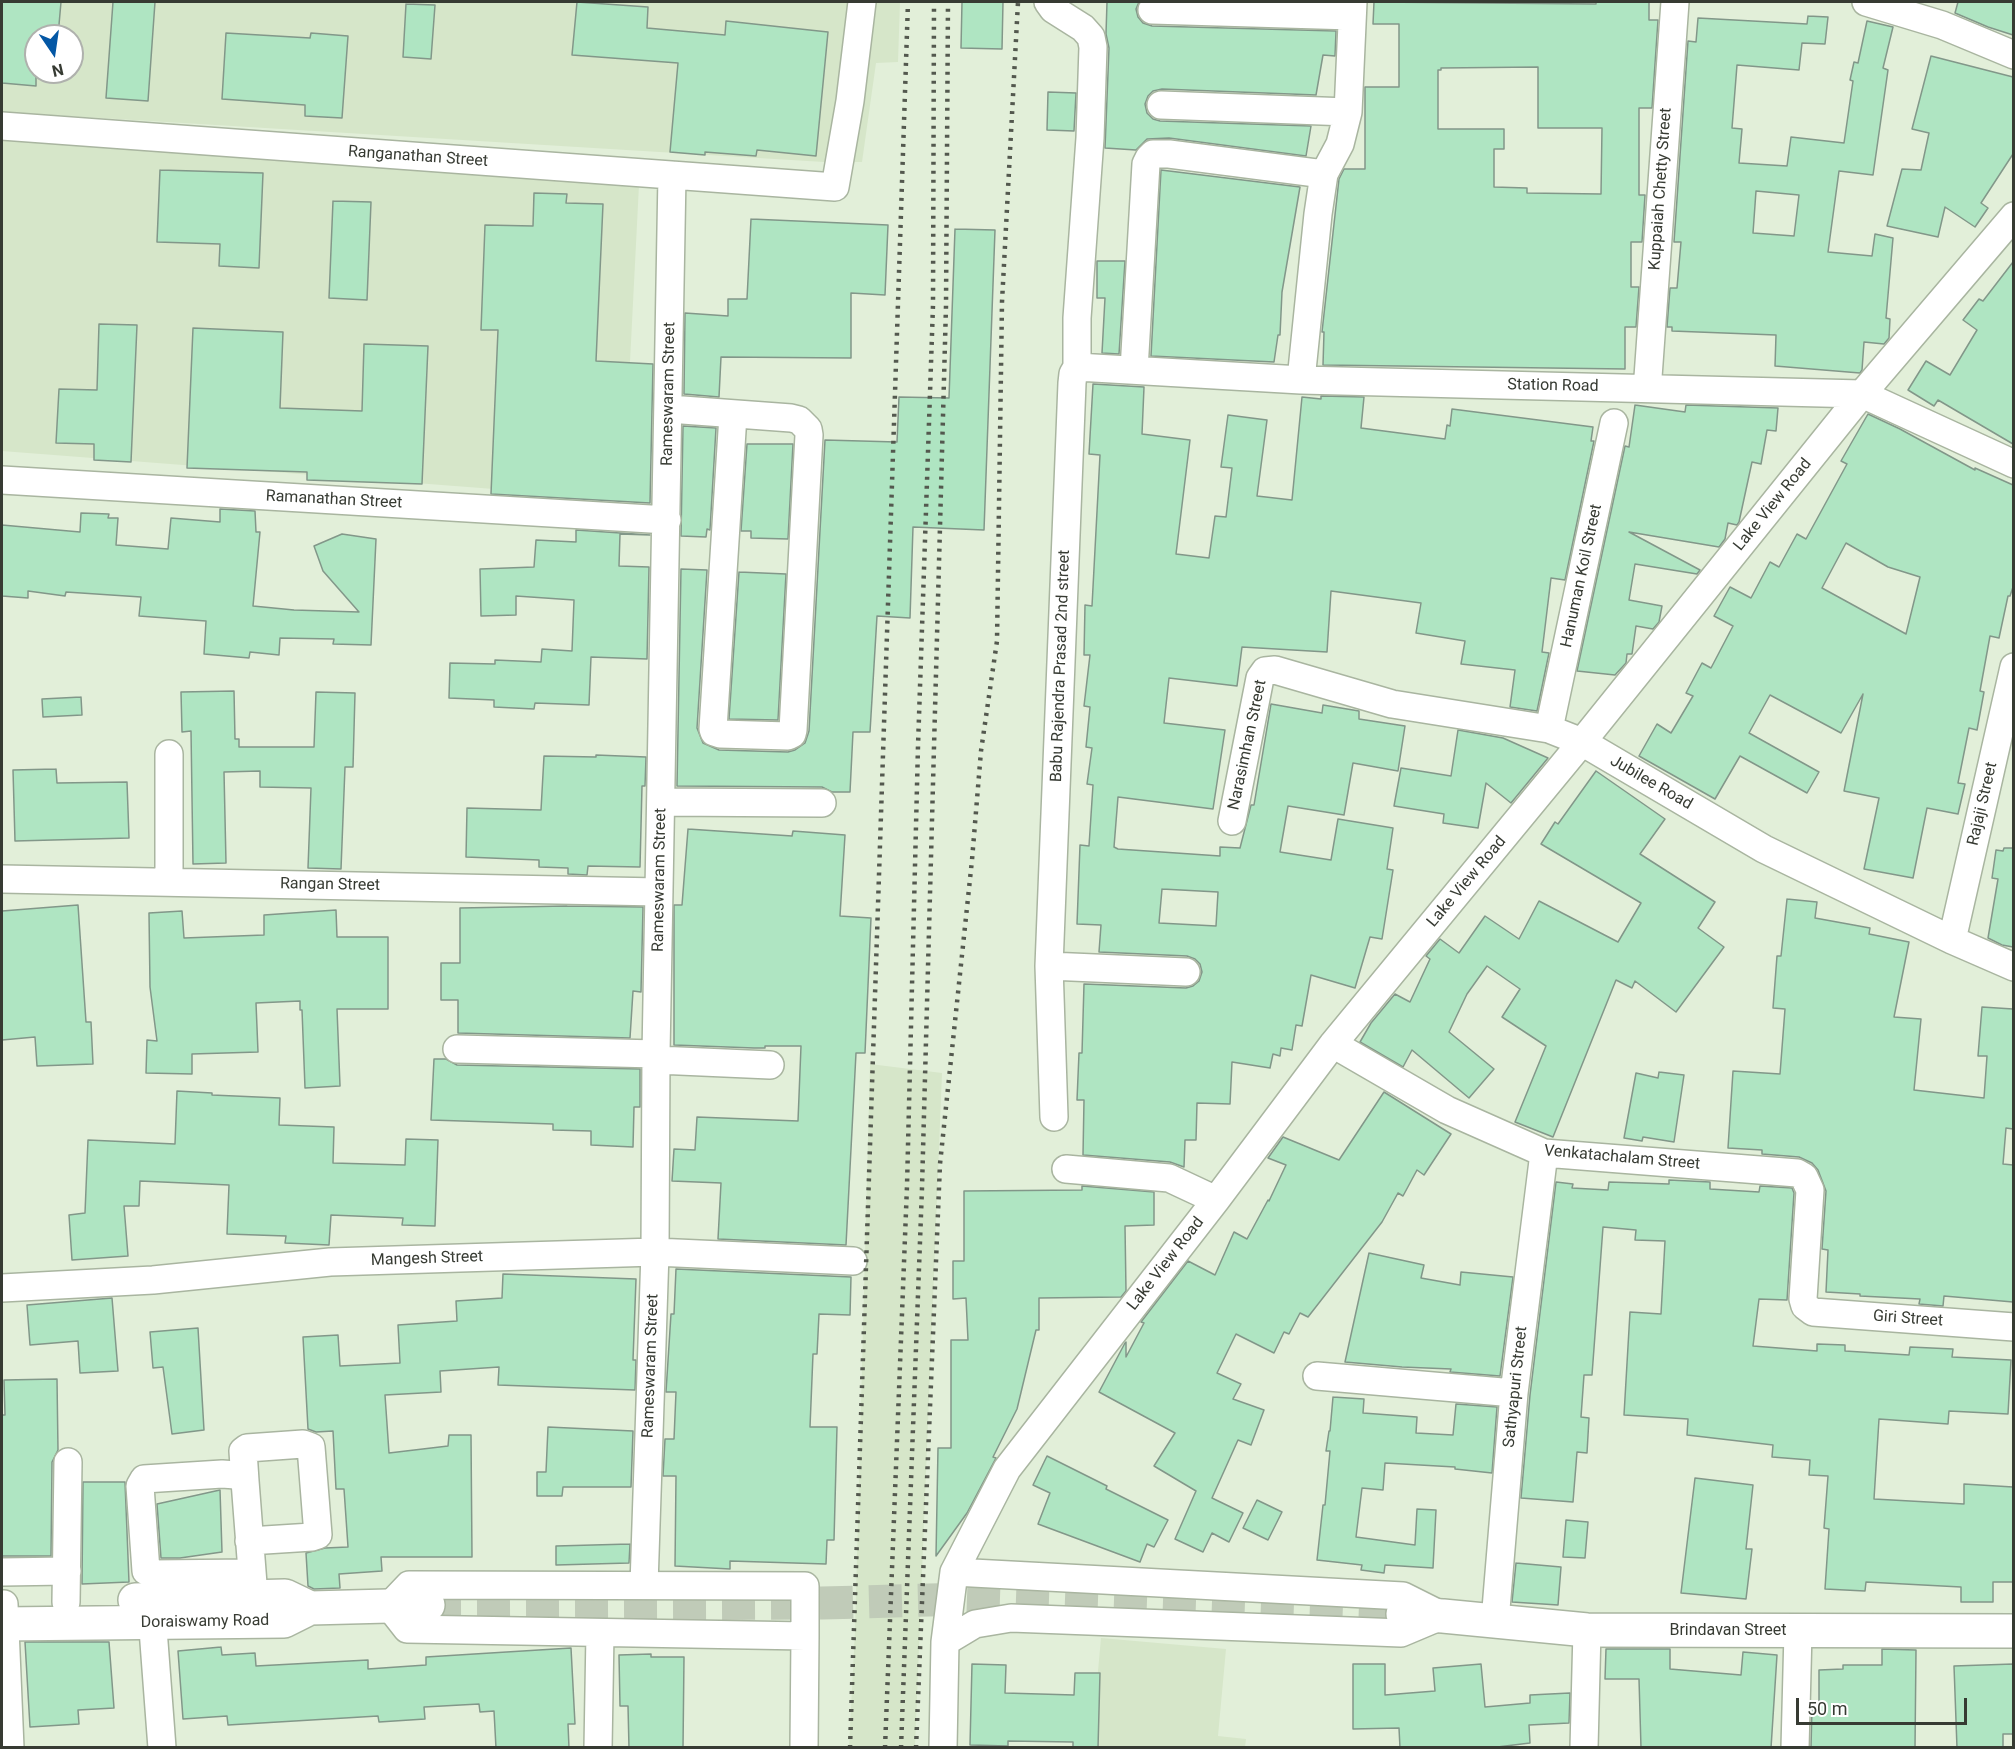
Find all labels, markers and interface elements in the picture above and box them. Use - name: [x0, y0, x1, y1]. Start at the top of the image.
- north arrow: [24, 24, 84, 84]
- text: N: [50, 60, 65, 81]
- street label: Kuppaiah Chetty Street: [1646, 107, 1676, 271]
- street label: Ranganathan Street: [347, 143, 489, 171]
- street label: Rameswaram Street: [658, 322, 680, 466]
- street label: Station Road: [1507, 376, 1599, 396]
- street label: Lake View Road: [1730, 455, 1816, 555]
- street label: Ramanathan Street: [265, 487, 403, 513]
- street label: Hanuman Koil Street: [1557, 502, 1607, 650]
- street label: Babu Rajendra Prasad 2nd street: [1047, 549, 1075, 783]
- street label: Narasimhan Street: [1225, 678, 1271, 812]
- street label: Jubilee Road: [1606, 752, 1696, 814]
- street label: Rajaji Street: [1964, 760, 2002, 848]
- street label: Rameswaram Street: [649, 808, 671, 952]
- street label: Lake View Road: [1423, 833, 1511, 931]
- street label: Rangan Street: [280, 875, 380, 895]
- street label: Venkatachalam Street: [1543, 1142, 1701, 1174]
- street label: Lake View Road: [1124, 1214, 1208, 1314]
- street label: Mangesh Street: [371, 1247, 483, 1271]
- street label: Rameswaram Street: [639, 1294, 663, 1438]
- street label: Giri Street: [1872, 1307, 1944, 1331]
- street label: Sathyapuri Street: [1500, 1325, 1532, 1449]
- street label: Doraiswamy Road: [141, 1611, 269, 1633]
- street label: Brindavan Street: [1669, 1621, 1787, 1641]
- scale bar: [1799, 1686, 1970, 1724]
- text: 50 m: [1807, 1698, 1847, 1719]

